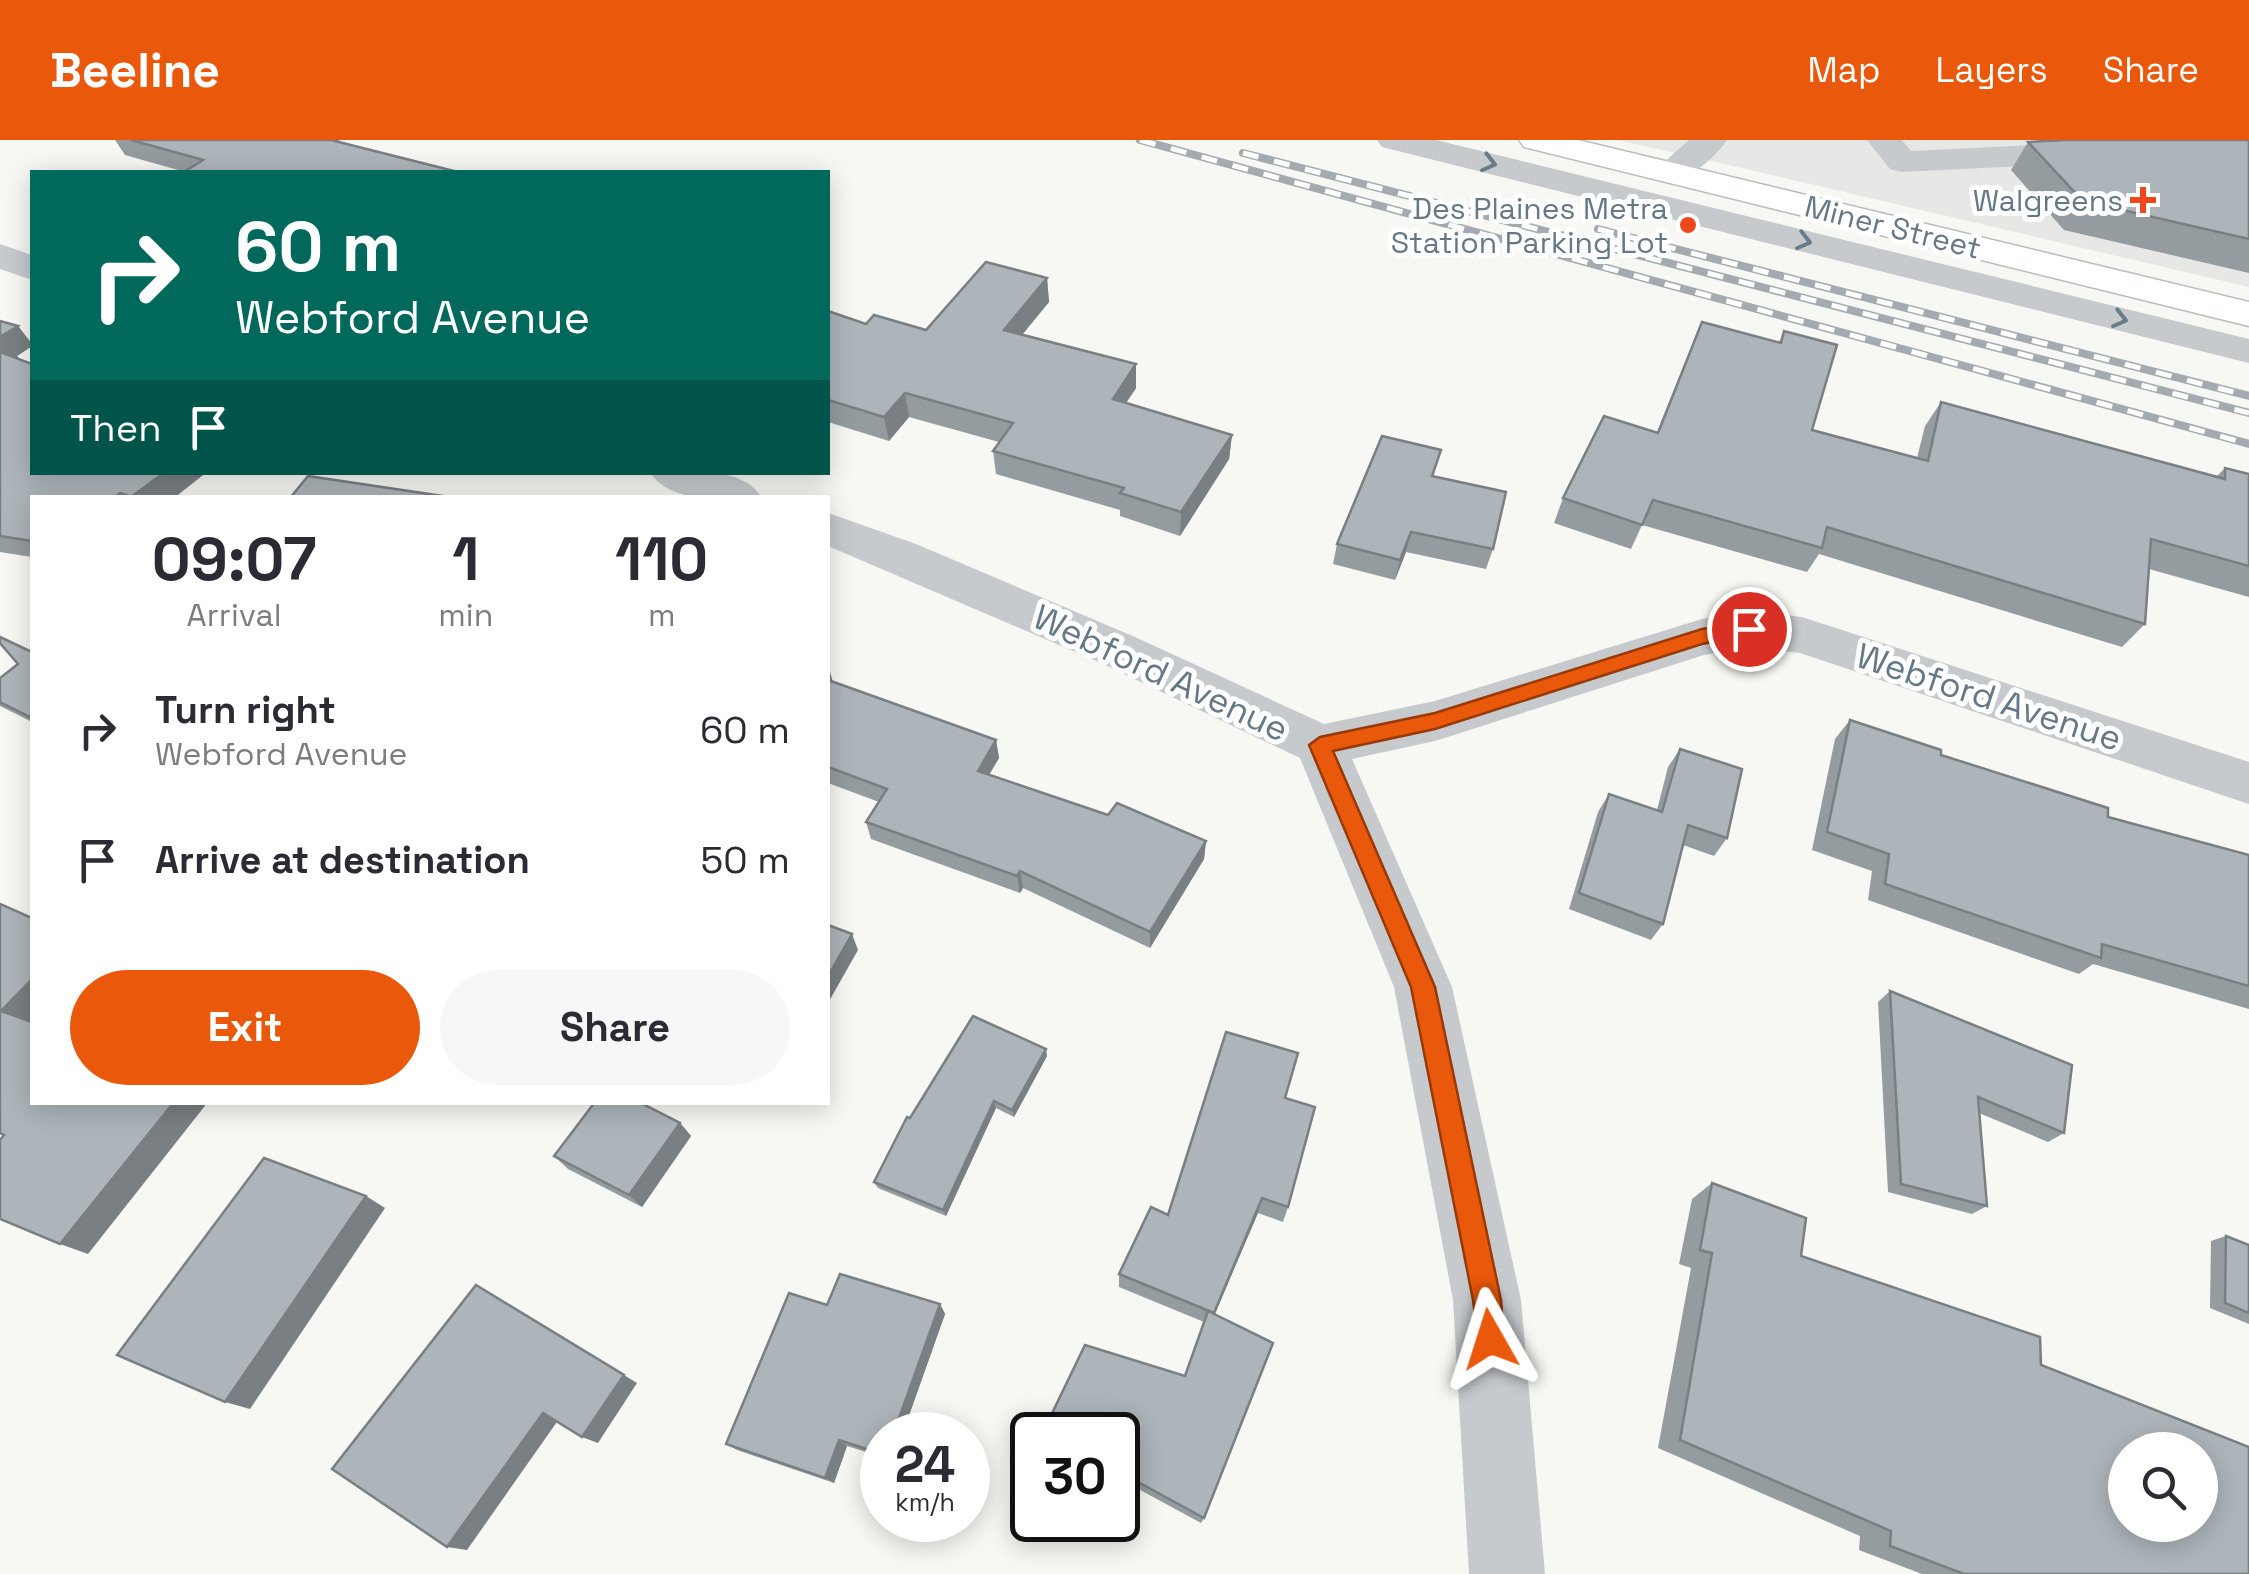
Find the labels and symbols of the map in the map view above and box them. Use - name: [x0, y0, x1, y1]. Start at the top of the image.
- one-way arrow: [1480, 152, 1497, 173]
- place label: Walgreens: [1973, 181, 2123, 220]
- street label: Miner Street: [1801, 186, 1985, 268]
- place label: Des Plaines Metra Station Parking Lot: [1391, 189, 1668, 262]
- marker: Walgreens: [2132, 189, 2154, 211]
- marker: Des Plaines Metra Station Parking Lot: [1677, 214, 1699, 236]
- one-way arrow: [1795, 229, 1812, 250]
- one-way arrow: [2111, 307, 2128, 328]
- pin: [1707, 587, 1792, 672]
- street label: Webford Avenue: [1027, 595, 1295, 751]
- street label: Webford Avenue: [1851, 633, 2127, 761]
- position arrow: [1438, 1287, 1542, 1391]
- speed limit sign: 30: [1010, 1412, 1140, 1542]

